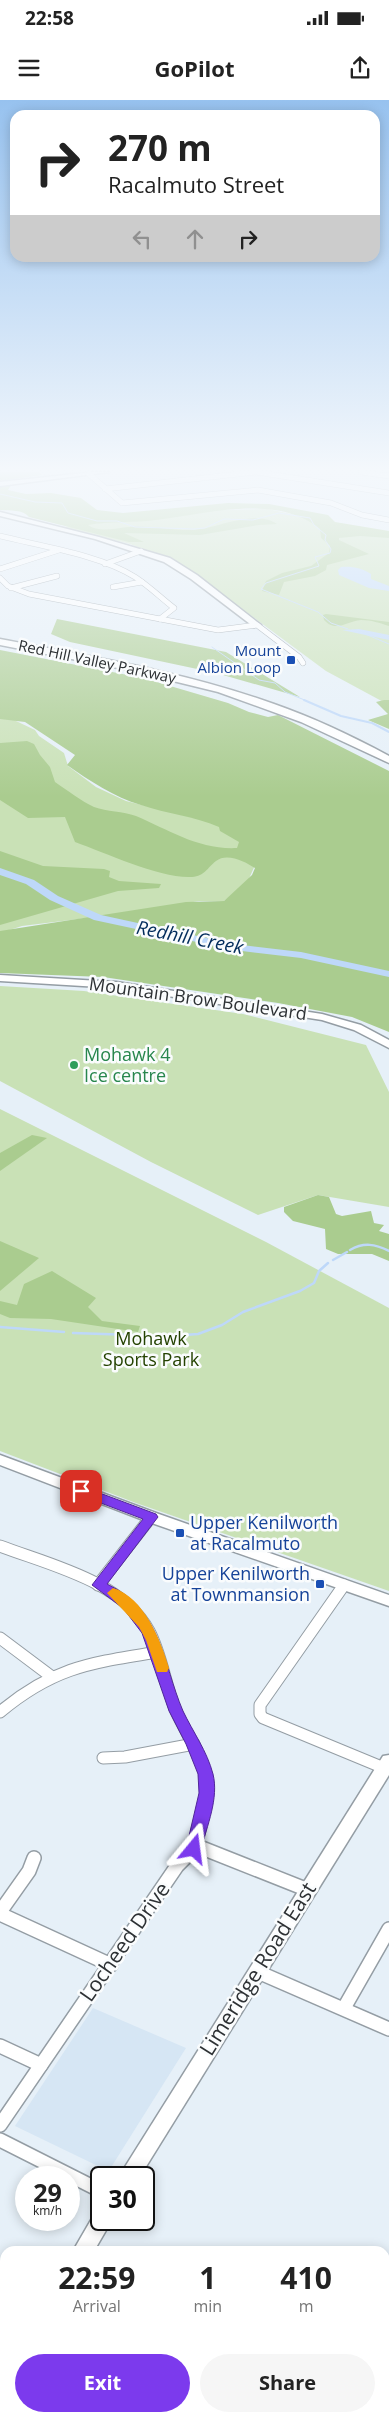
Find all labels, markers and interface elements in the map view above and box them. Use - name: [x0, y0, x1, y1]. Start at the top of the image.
- text: 22:58: [25, 5, 74, 31]
- text: GoPilot: [155, 53, 234, 83]
- icon: menu: [15, 54, 43, 82]
- icon: share: [346, 54, 374, 82]
- text: 270 m: [108, 124, 212, 171]
- icon: right: [25, 130, 90, 195]
- text: Racalmuto Street: [108, 169, 284, 199]
- icon: left: [128, 225, 156, 253]
- icon: ahead: [181, 225, 209, 253]
- icon: right: [234, 225, 262, 253]
- street label: Red Hill Valley Parkway: [17, 635, 178, 688]
- place label: Mount Albion Loop: [198, 640, 281, 677]
- marker: Mount Albion Loop: [285, 654, 297, 666]
- water label: Redhill Creek: [134, 914, 246, 960]
- street label: Mountain Brow Boulevard: [88, 971, 309, 1025]
- place label: Mohawk 4 Ice centre: [84, 1042, 170, 1087]
- marker: Mohawk 4 Ice centre: [68, 1059, 80, 1071]
- park label: Mohawk Sports Park: [103, 1326, 200, 1371]
- pin: [60, 1470, 102, 1512]
- icon: arrive: [67, 1477, 95, 1505]
- place label: Upper Kenilworth at Racalmuto: [190, 1510, 338, 1555]
- marker: Upper Kenilworth at Racalmuto: [174, 1527, 186, 1539]
- place label: Upper Kenilworth at Townmansion: [162, 1561, 310, 1606]
- marker: Upper Kenilworth at Townmansion: [314, 1578, 326, 1590]
- position arrow: [167, 1822, 219, 1874]
- street label: Locheed Drive: [73, 1876, 176, 2007]
- street label: Limeridge Road East: [192, 1877, 322, 2060]
- speed limit sign: 30: [90, 2166, 155, 2231]
- text: 29: [33, 2175, 62, 2209]
- text: km/h: [33, 2202, 62, 2219]
- text: 22:59: [58, 2257, 135, 2298]
- text: 1: [199, 2257, 216, 2298]
- text: 410: [280, 2257, 332, 2298]
- text: Arrival: [73, 2295, 121, 2317]
- text: min: [194, 2295, 222, 2317]
- text: m: [299, 2295, 314, 2317]
- button: Exit: [15, 2354, 190, 2412]
- button: Share: [200, 2354, 375, 2412]

